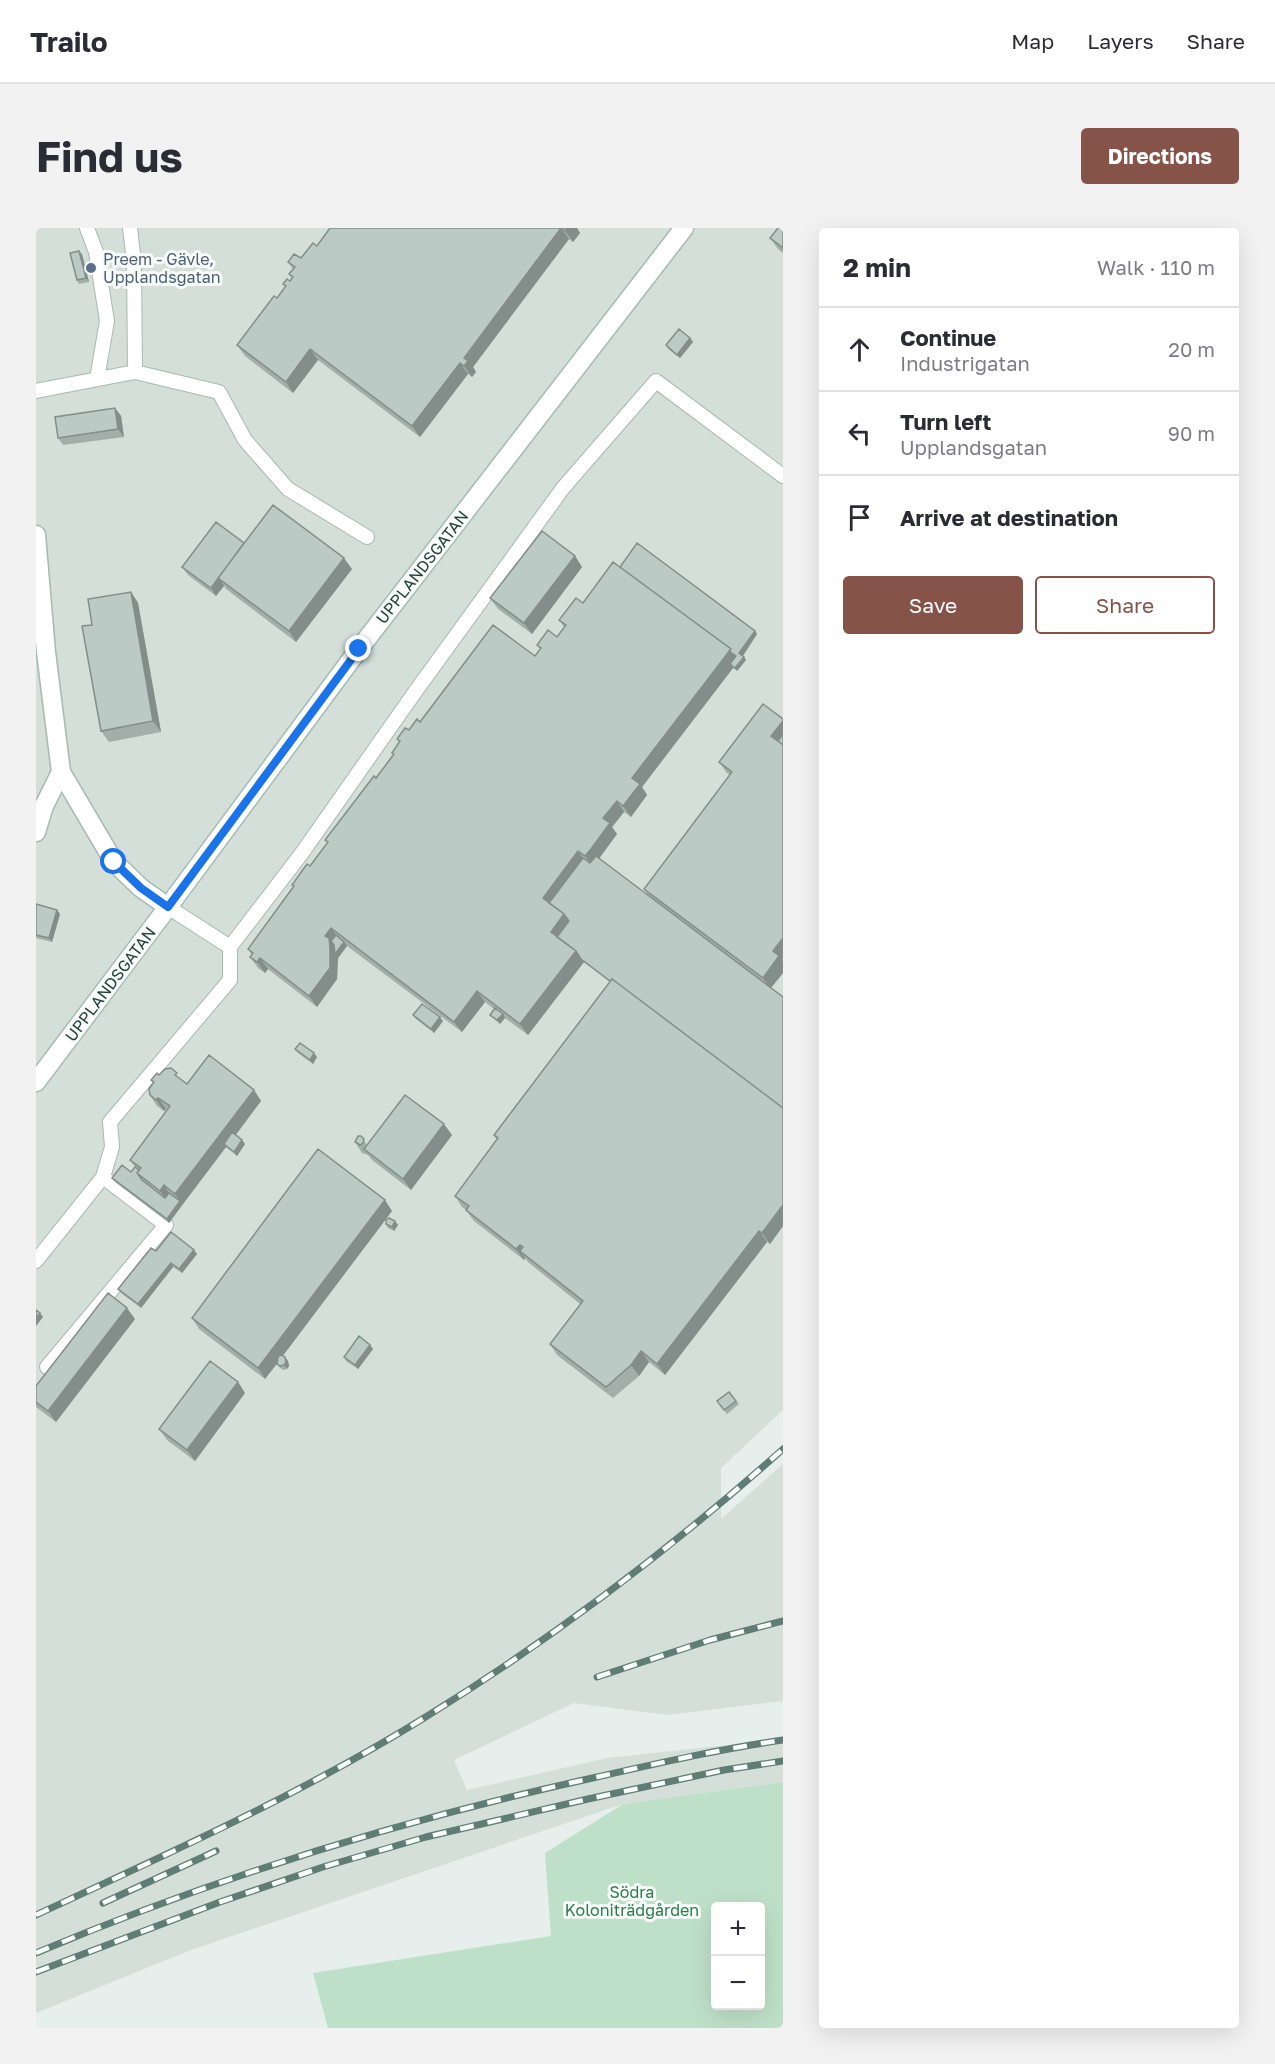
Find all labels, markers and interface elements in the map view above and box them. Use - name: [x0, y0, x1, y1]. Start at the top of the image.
- text: Trailo: [30, 25, 108, 58]
- text: Map: [1011, 28, 1054, 54]
- text: Layers: [1087, 28, 1154, 54]
- text: Share: [1187, 28, 1245, 54]
- button: Directions: [1081, 128, 1239, 184]
- text: Find us: [36, 131, 183, 181]
- place label: Preem - Gävle, Upplandsgatan: [103, 249, 221, 287]
- text: 2 min: [843, 252, 911, 283]
- text: Walk · 110 m: [1097, 255, 1215, 279]
- marker: Preem - Gävle, Upplandsgatan: [84, 261, 98, 275]
- text: Continue: [900, 324, 996, 351]
- icon: ahead: [843, 333, 876, 366]
- text: 20 m: [1168, 337, 1215, 361]
- text: Industrigatan: [900, 351, 1030, 375]
- text: Turn left: [900, 408, 991, 435]
- icon: left: [843, 417, 876, 450]
- text: 90 m: [1168, 421, 1215, 445]
- text: Upplandsgatan: [900, 435, 1047, 459]
- icon: arrive: [843, 501, 876, 534]
- text: Arrive at destination: [900, 504, 1118, 531]
- street label: UPPLANDSGATAN: [371, 506, 473, 628]
- button: Save: [843, 576, 1023, 634]
- button: Share: [1035, 576, 1215, 634]
- route end: [345, 635, 371, 661]
- route start: [100, 848, 126, 874]
- street label: UPPLANDSGATAN: [60, 923, 160, 1045]
- park label: Södra Koloniträdgården: [565, 1882, 699, 1920]
- map controls: [711, 1902, 765, 2010]
- button: +: [711, 1902, 765, 1956]
- button: −: [711, 1956, 765, 2010]

